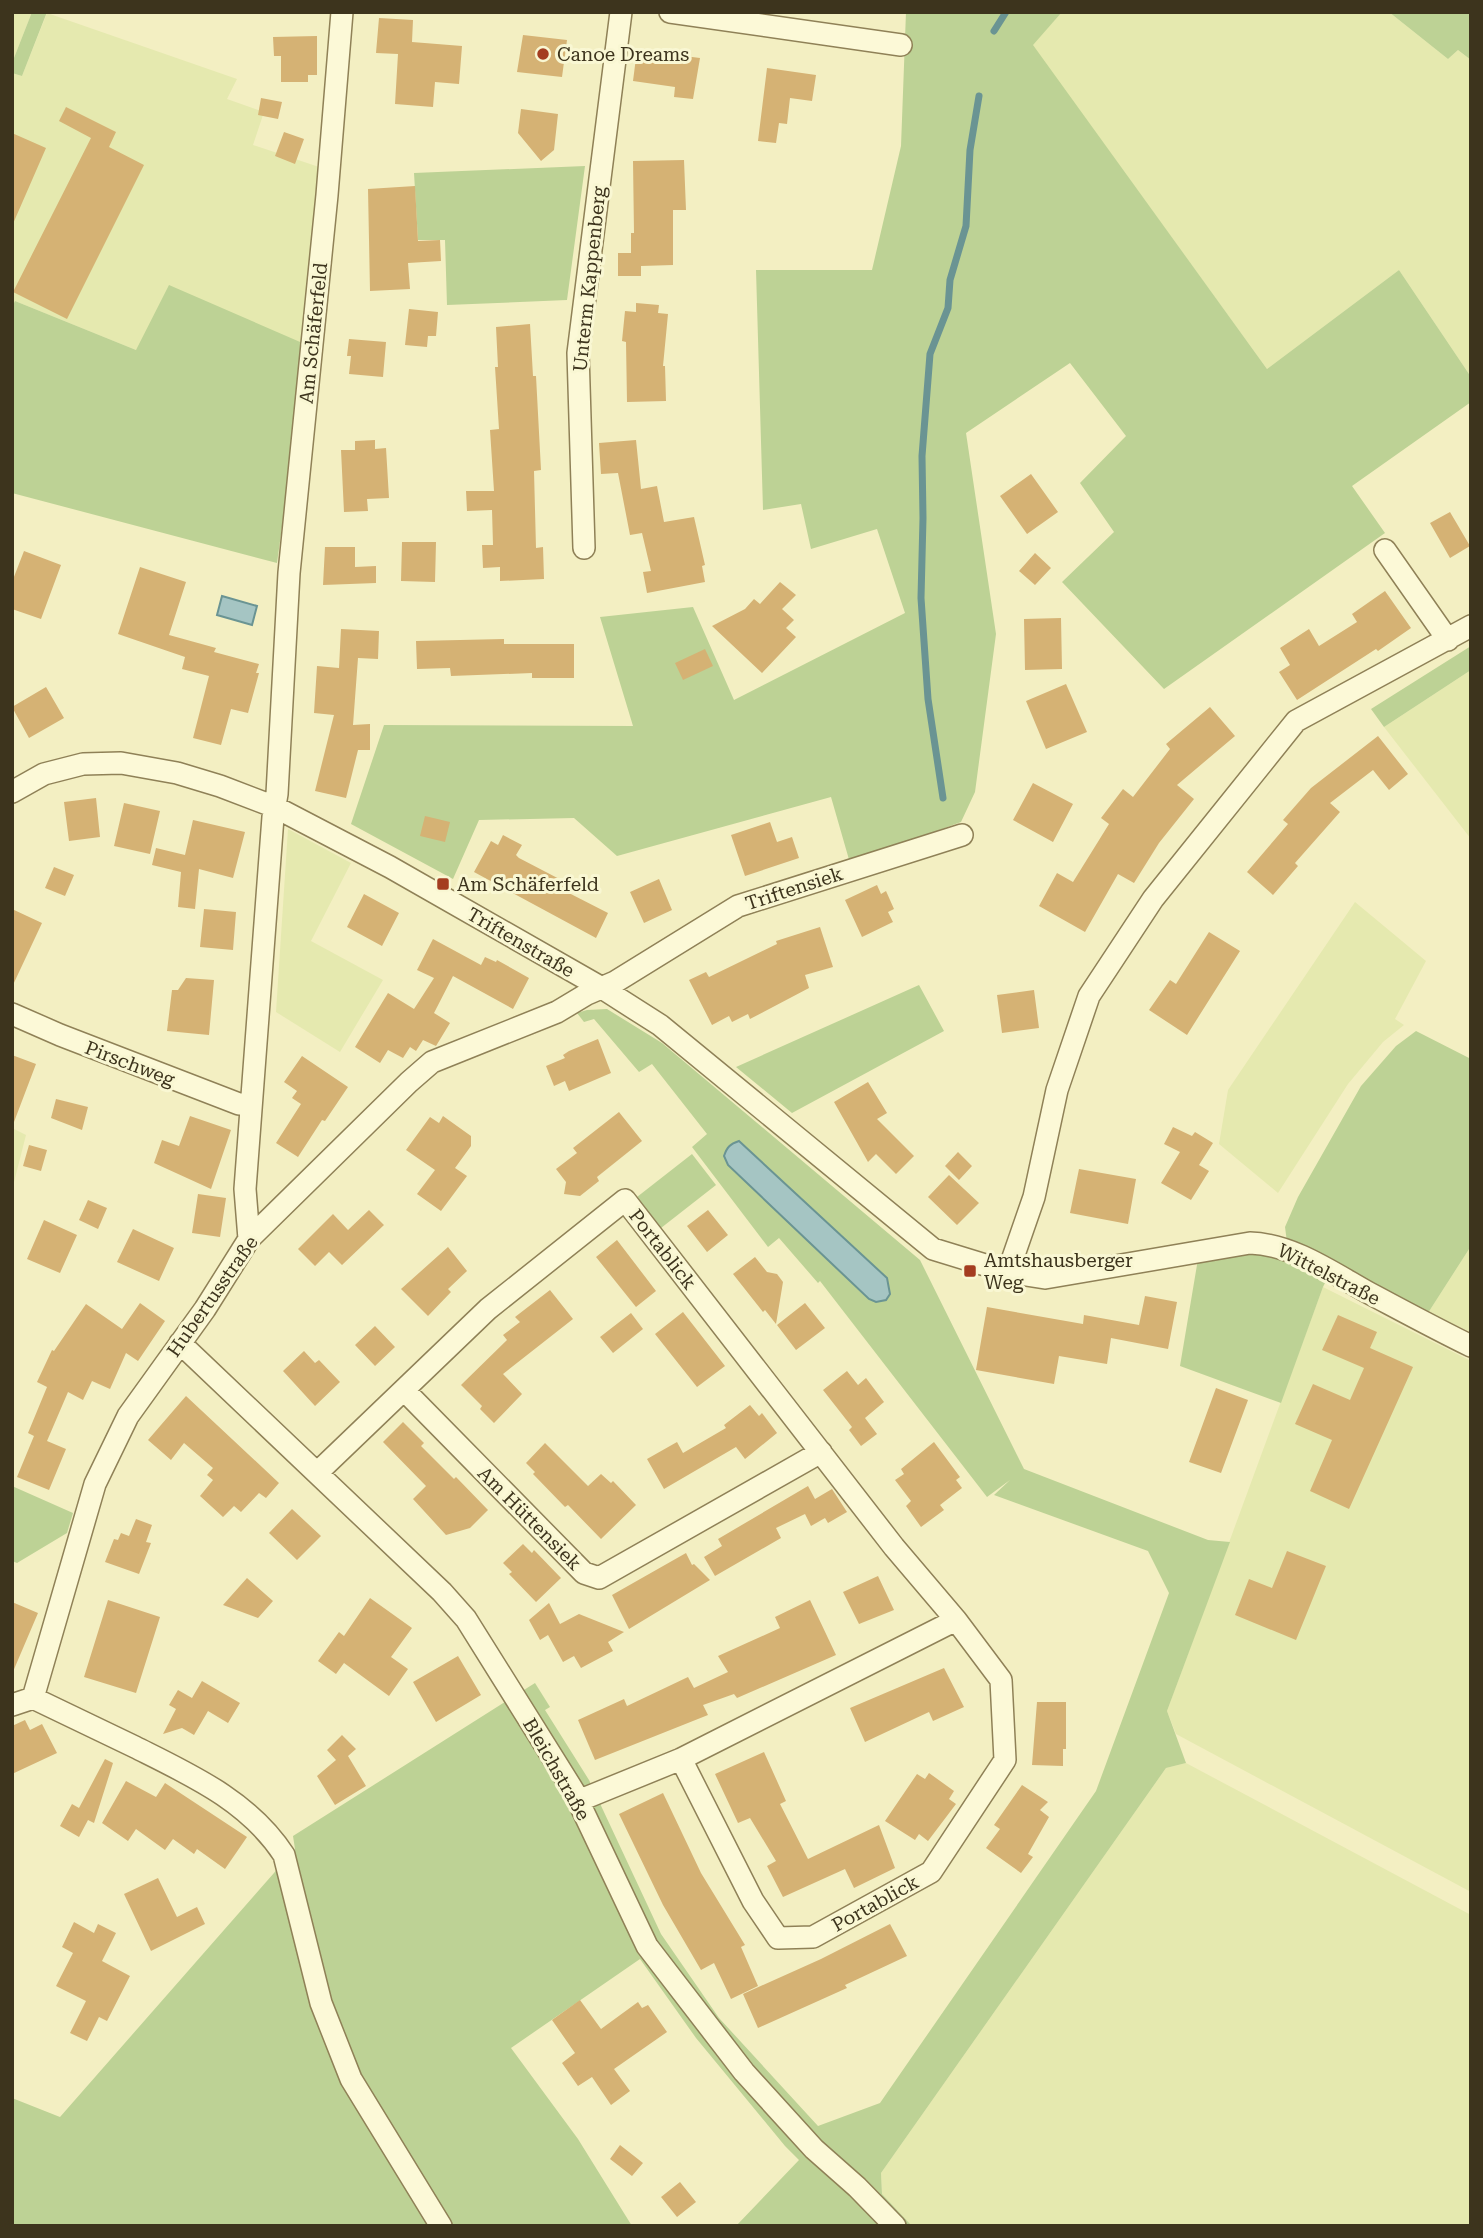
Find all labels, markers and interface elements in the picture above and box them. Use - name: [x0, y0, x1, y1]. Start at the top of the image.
- place label: Canoe Dreams: [557, 43, 689, 66]
- marker: Canoe Dreams: [535, 46, 551, 62]
- street label: Unterm Kappenberg: [568, 185, 611, 373]
- street label: Am Schäferfeld: [295, 261, 332, 405]
- street label: Triftensiek: [742, 862, 846, 915]
- place label: Am Schäferfeld: [457, 873, 599, 896]
- marker: Am Schäferfeld: [435, 876, 451, 892]
- street label: Triftenstraße: [463, 902, 579, 982]
- street label: Pirschweg: [82, 1036, 178, 1091]
- street label: Portablick: [624, 1205, 701, 1294]
- street label: Hubertusstraße: [162, 1231, 263, 1361]
- street label: Wittelstraße: [1274, 1239, 1384, 1310]
- place label: Amtshausberger Weg: [984, 1249, 1133, 1294]
- marker: Amtshausberger Weg: [962, 1263, 978, 1279]
- street label: Am Hüttensiek: [473, 1462, 586, 1575]
- street label: Bleichstraße: [518, 1714, 595, 1824]
- street label: Portablick: [828, 1870, 923, 1937]

